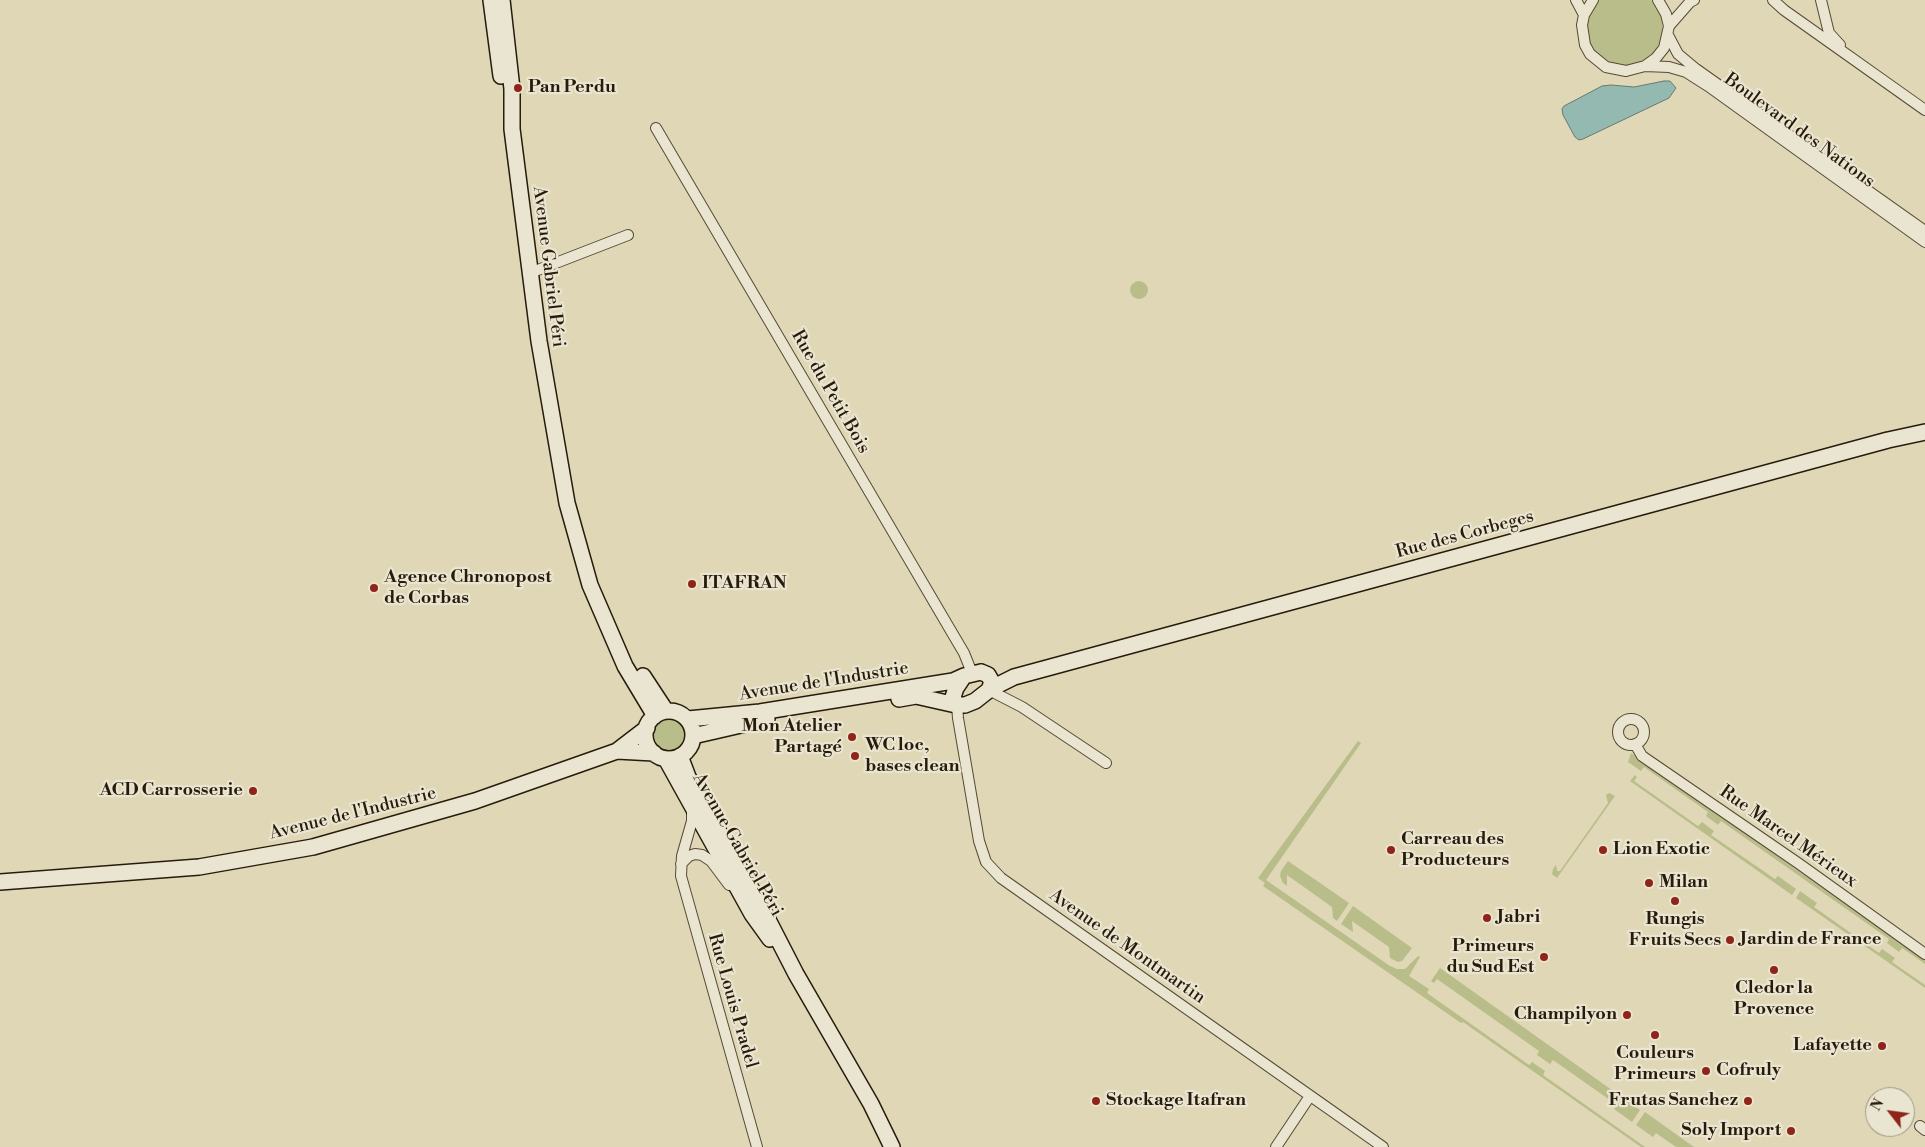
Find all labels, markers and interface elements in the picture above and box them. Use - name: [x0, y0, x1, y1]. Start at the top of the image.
- street label: Boulevard des Nations: [1719, 69, 1879, 193]
- place label: Pan Perdu: [528, 77, 616, 99]
- marker: Pan Perdu: [512, 82, 524, 94]
- street label: Avenue Gabriel Péri: [527, 185, 569, 349]
- street label: Rue du Petit Bois: [786, 327, 874, 457]
- street label: Rue des Corbeges: [1394, 506, 1536, 564]
- place label: Agence Chronopost de Corbas: [384, 567, 552, 610]
- place label: ITAFRAN: [702, 573, 787, 595]
- marker: ITAFRAN: [686, 578, 698, 590]
- marker: Agence Chronopost de Corbas: [368, 582, 380, 594]
- street label: Avenue de l'Industrie: [738, 658, 910, 706]
- place label: Mon Atelier Partagé: [741, 716, 842, 759]
- marker: Mon Atelier Partagé: [846, 731, 858, 743]
- place label: WC loc, bases clean: [865, 735, 960, 778]
- marker: WC loc, bases clean: [849, 750, 861, 762]
- street label: Avenue Gabriel Péri: [687, 769, 787, 921]
- place label: ACD Carrosserie: [100, 780, 243, 802]
- street label: Rue Marcel Mérieux: [1715, 781, 1861, 893]
- street label: Avenue de l'Industrie: [267, 783, 439, 845]
- marker: ACD Carrosserie: [247, 785, 259, 797]
- place label: Carreau des Producteurs: [1401, 829, 1509, 872]
- place label: Lion Exotic: [1613, 839, 1710, 861]
- marker: Carreau des Producteurs: [1385, 844, 1397, 856]
- marker: Lion Exotic: [1597, 844, 1609, 856]
- place label: Milan: [1659, 872, 1708, 894]
- marker: Milan: [1643, 877, 1655, 889]
- street label: Avenue de Montmartin: [1045, 885, 1209, 1009]
- marker: Rungis Fruits Secs: [1669, 895, 1681, 907]
- place label: Jabri: [1497, 907, 1540, 929]
- place label: Rungis Fruits Secs: [1629, 909, 1721, 952]
- marker: Jabri: [1481, 912, 1493, 924]
- place label: Jardin de France: [1740, 929, 1881, 951]
- street label: Rue Louis Pradel: [702, 931, 762, 1071]
- marker: Jardin de France: [1724, 934, 1736, 946]
- place label: Primeurs du Sud Est: [1446, 936, 1534, 979]
- marker: Primeurs du Sud Est: [1538, 951, 1550, 963]
- marker: Cledor la Provence: [1768, 964, 1780, 976]
- place label: Cledor la Provence: [1734, 978, 1814, 1021]
- place label: Champilyon: [1514, 1004, 1617, 1026]
- marker: Champilyon: [1621, 1009, 1633, 1021]
- marker: Couleurs Primeurs: [1649, 1029, 1661, 1041]
- place label: Lafayette: [1793, 1035, 1872, 1057]
- marker: Lafayette: [1876, 1040, 1888, 1052]
- place label: Couleurs Primeurs: [1614, 1043, 1696, 1086]
- place label: Cofruly: [1716, 1060, 1781, 1082]
- marker: Cofruly: [1700, 1065, 1712, 1077]
- north arrow: [1865, 1087, 1915, 1137]
- place label: Stockage Itafran: [1106, 1090, 1246, 1112]
- place label: Frutas Sanchez: [1609, 1090, 1738, 1112]
- marker: Stockage Itafran: [1090, 1095, 1102, 1107]
- marker: Frutas Sanchez: [1742, 1095, 1754, 1107]
- text: N: [1867, 1096, 1888, 1114]
- place label: Soly Import: [1681, 1120, 1781, 1142]
- marker: Soly Import: [1785, 1125, 1797, 1137]

